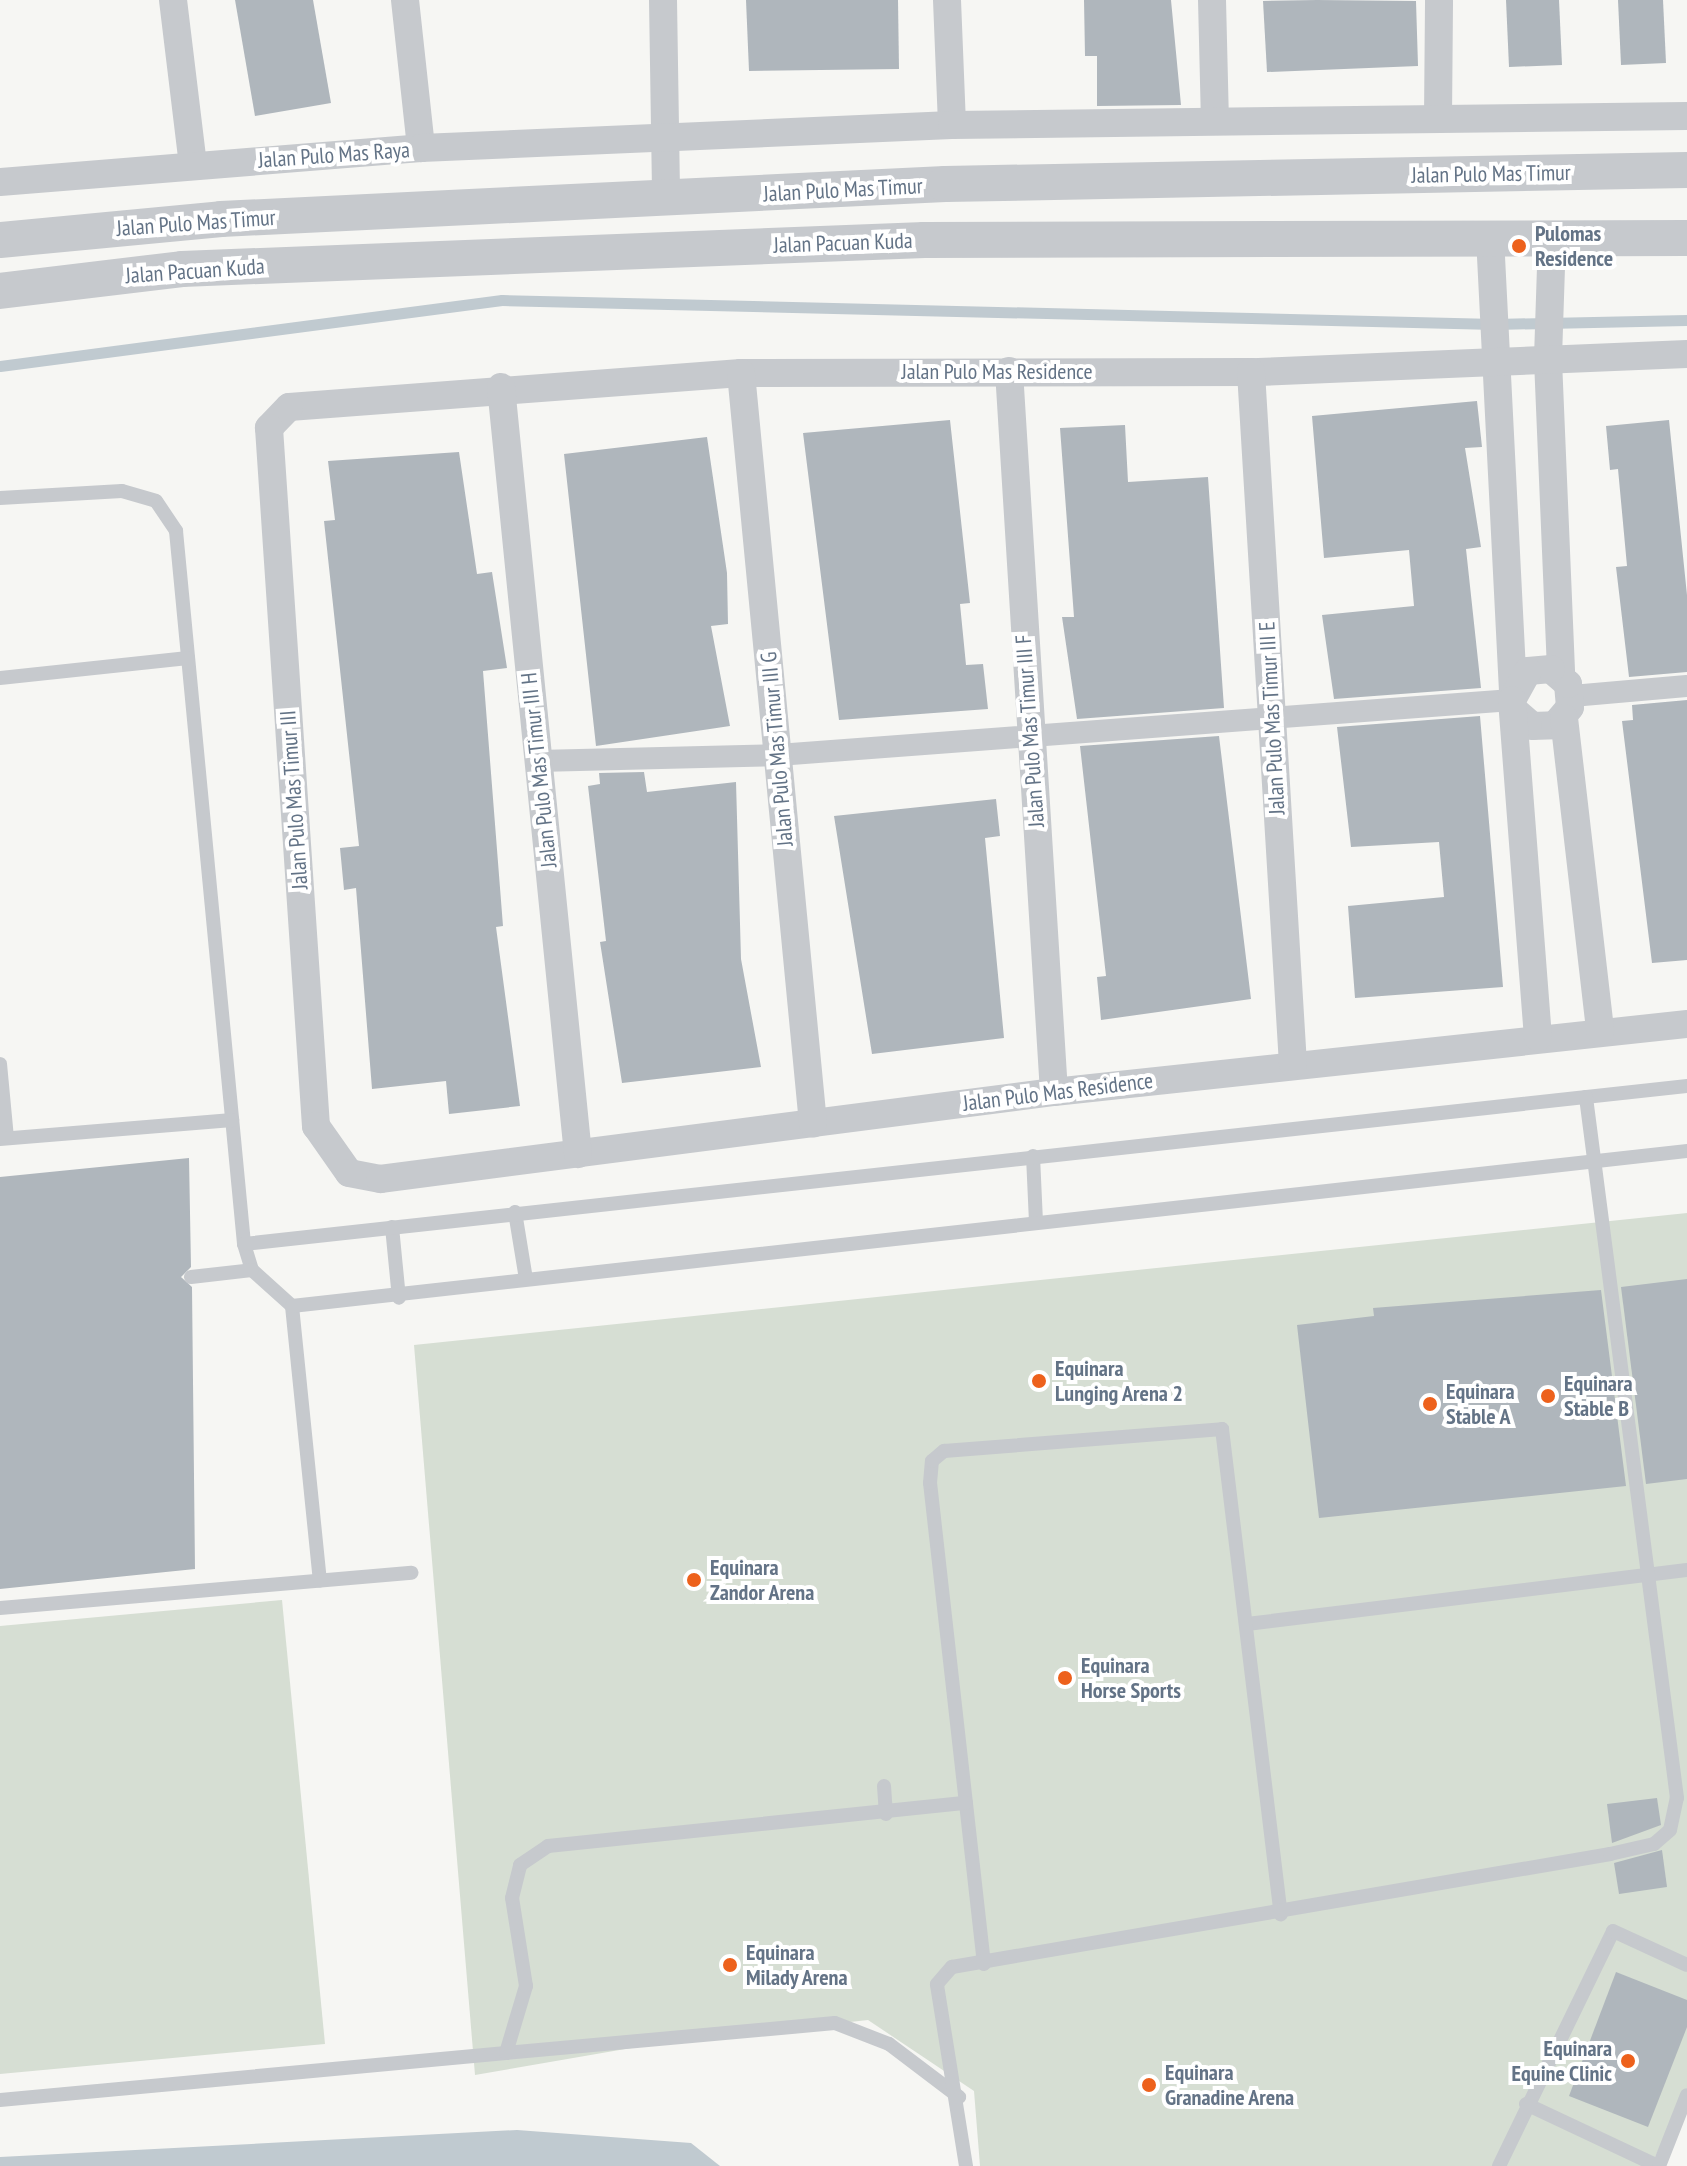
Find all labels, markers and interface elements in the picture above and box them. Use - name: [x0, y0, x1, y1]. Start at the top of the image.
- street label: Jalan Pulo Mas Raya: [257, 137, 411, 173]
- street label: Jalan Pulo Mas Timur: [1411, 159, 1571, 189]
- street label: Jalan Pulo Mas Timur: [762, 173, 924, 207]
- street label: Jalan Pulo Mas Timur: [115, 204, 277, 242]
- place label: Pulomas Residence: [1535, 220, 1613, 272]
- street label: Jalan Pacuan Kuda: [773, 227, 913, 259]
- marker: Pulomas Residence: [1510, 237, 1528, 255]
- street label: Jalan Pacuan Kuda: [125, 253, 265, 289]
- street label: Jalan Pulo Mas Residence: [901, 359, 1093, 385]
- street label: Jalan Pulo Mas Timur III E: [1254, 620, 1290, 816]
- street label: Jalan Pulo Mas Timur III F: [1010, 633, 1050, 829]
- street label: Jalan Pulo Mas Timur III G: [755, 650, 799, 848]
- street label: Jalan Pulo Mas Timur III H: [516, 671, 562, 869]
- street label: Jalan Pulo Mas Timur III: [275, 709, 313, 891]
- street label: Jalan Pulo Mas Residence: [961, 1067, 1155, 1117]
- place label: Equinara Lunging Arena 2: [1055, 1355, 1184, 1406]
- place label: Equinara Stable B: [1564, 1370, 1632, 1422]
- marker: Equinara Lunging Arena 2: [1030, 1372, 1048, 1390]
- place label: Equinara Stable A: [1446, 1378, 1514, 1430]
- marker: Equinara Stable B: [1539, 1387, 1557, 1405]
- marker: Equinara Stable A: [1421, 1395, 1439, 1413]
- place label: Equinara Zandor Arena: [710, 1554, 815, 1606]
- marker: Equinara Zandor Arena: [685, 1571, 703, 1589]
- place label: Equinara Horse Sports: [1081, 1652, 1181, 1704]
- marker: Equinara Horse Sports: [1056, 1669, 1074, 1687]
- place label: Equinara Milady Arena: [746, 1939, 849, 1990]
- marker: Equinara Milady Arena: [721, 1956, 739, 1974]
- place label: Equinara Equine Clinic: [1511, 2035, 1612, 2086]
- marker: Equinara Equine Clinic: [1619, 2052, 1637, 2070]
- place label: Equinara Granadine Arena: [1165, 2059, 1295, 2110]
- marker: Equinara Granadine Arena: [1140, 2076, 1158, 2094]

